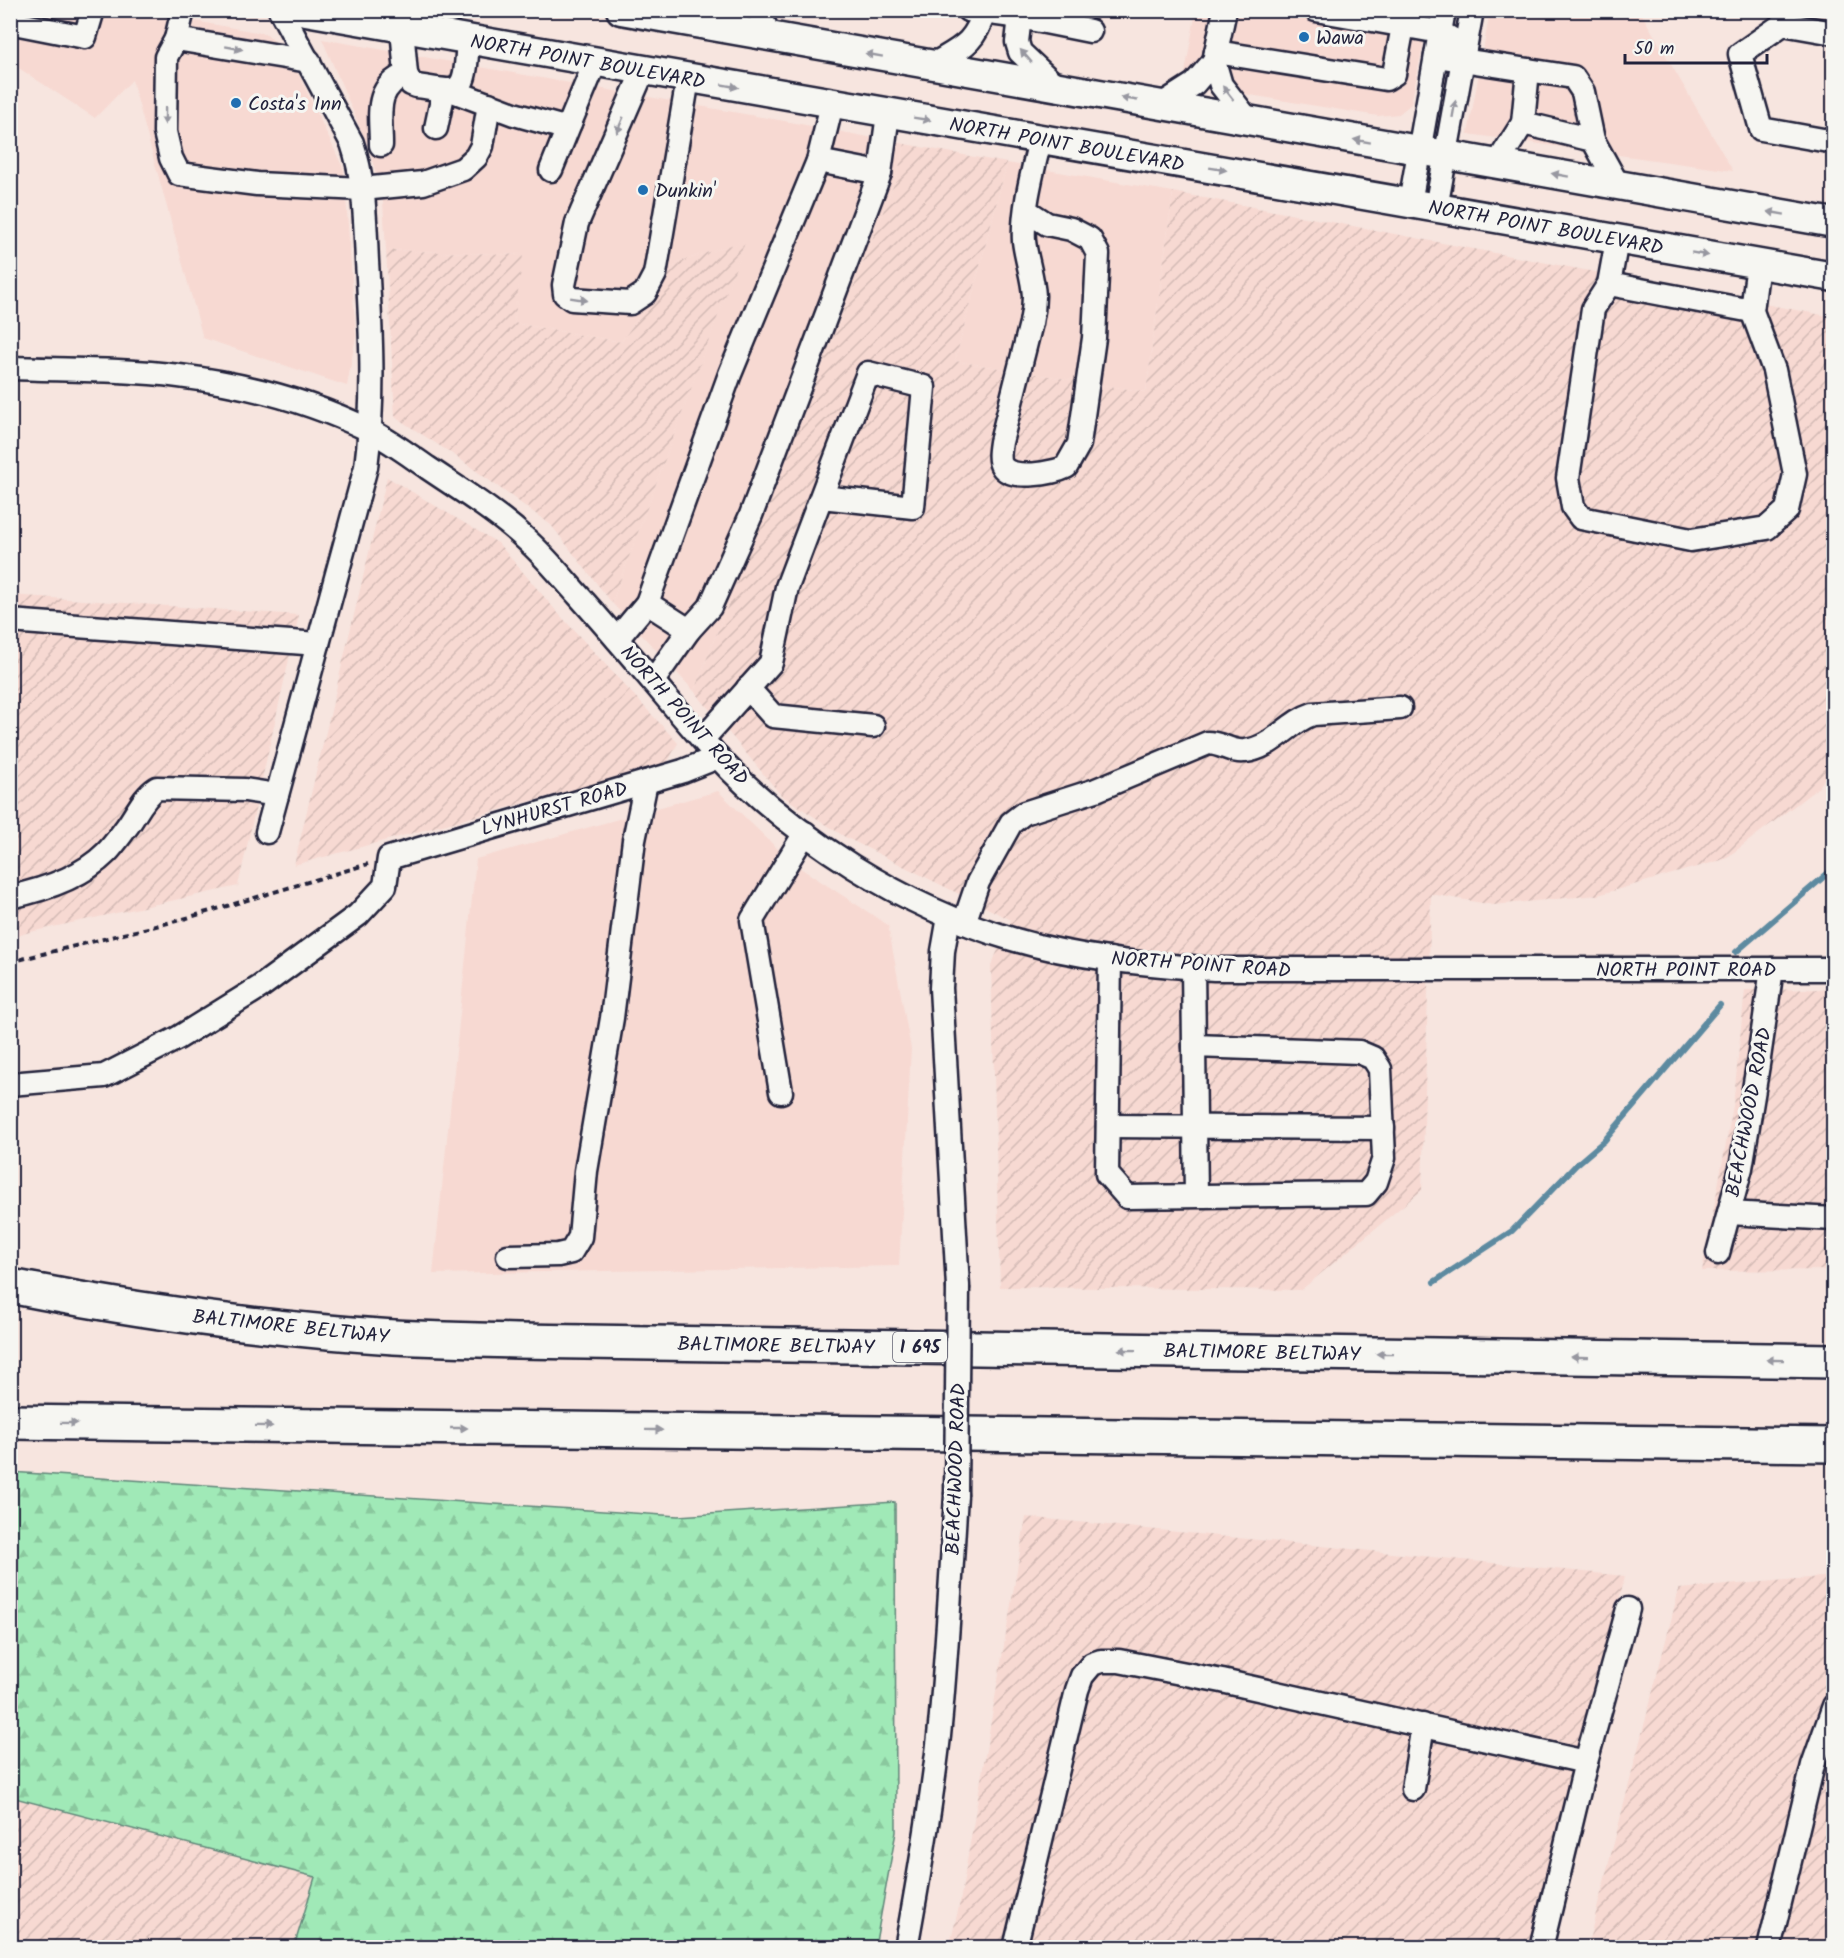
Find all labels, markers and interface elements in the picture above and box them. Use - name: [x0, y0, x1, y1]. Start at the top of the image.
- place label: Wawa: [1316, 23, 1364, 55]
- street label: NORTH POINT BOULEVARD: [468, 27, 708, 99]
- scale bar: [1625, 27, 1768, 65]
- marker: Wawa: [1297, 30, 1311, 44]
- text: 50 m: [1634, 35, 1674, 64]
- one-way arrow: [224, 44, 243, 53]
- one-way arrow: [1019, 48, 1032, 64]
- one-way arrow: [865, 51, 884, 60]
- one-way arrow: [721, 82, 740, 91]
- one-way arrow: [1221, 85, 1234, 101]
- place label: Costa's Inn: [248, 89, 342, 121]
- one-way arrow: [1119, 94, 1138, 103]
- marker: Costa's Inn: [229, 96, 243, 110]
- one-way arrow: [1450, 100, 1459, 119]
- one-way arrow: [160, 106, 170, 125]
- street label: NORTH POINT BOULEVARD: [947, 110, 1187, 182]
- one-way arrow: [913, 115, 932, 124]
- one-way arrow: [615, 116, 625, 134]
- one-way arrow: [1352, 136, 1371, 145]
- one-way arrow: [1209, 165, 1228, 174]
- one-way arrow: [1550, 171, 1569, 180]
- place label: Dunkin': [655, 176, 717, 208]
- marker: Dunkin': [636, 183, 650, 197]
- street label: NORTH POINT BOULEVARD: [1426, 193, 1666, 265]
- one-way arrow: [1766, 208, 1785, 217]
- one-way arrow: [1691, 250, 1710, 259]
- one-way arrow: [570, 294, 589, 303]
- street label: NORTH POINT ROAD: [611, 639, 756, 794]
- street label: LYNHURST ROAD: [477, 774, 632, 846]
- street label: NORTH POINT ROAD: [1110, 944, 1292, 988]
- street label: NORTH POINT ROAD: [1596, 955, 1776, 987]
- street label: BEACHWOOD ROAD: [1718, 1025, 1782, 1200]
- street label: BALTIMORE BELTWAY: [191, 1302, 392, 1354]
- street label: BALTIMORE BELTWAY: [677, 1329, 876, 1365]
- road number: I 695: [893, 1332, 947, 1362]
- street label: BALTIMORE BELTWAY: [1163, 1336, 1362, 1372]
- one-way arrow: [1118, 1345, 1137, 1355]
- one-way arrow: [1376, 1349, 1395, 1359]
- one-way arrow: [1571, 1352, 1590, 1362]
- one-way arrow: [1766, 1355, 1785, 1365]
- street label: BEACHWOOD ROAD: [938, 1382, 976, 1556]
- one-way arrow: [59, 1418, 78, 1428]
- one-way arrow: [254, 1421, 273, 1430]
- one-way arrow: [449, 1423, 468, 1433]
- one-way arrow: [644, 1425, 663, 1435]

